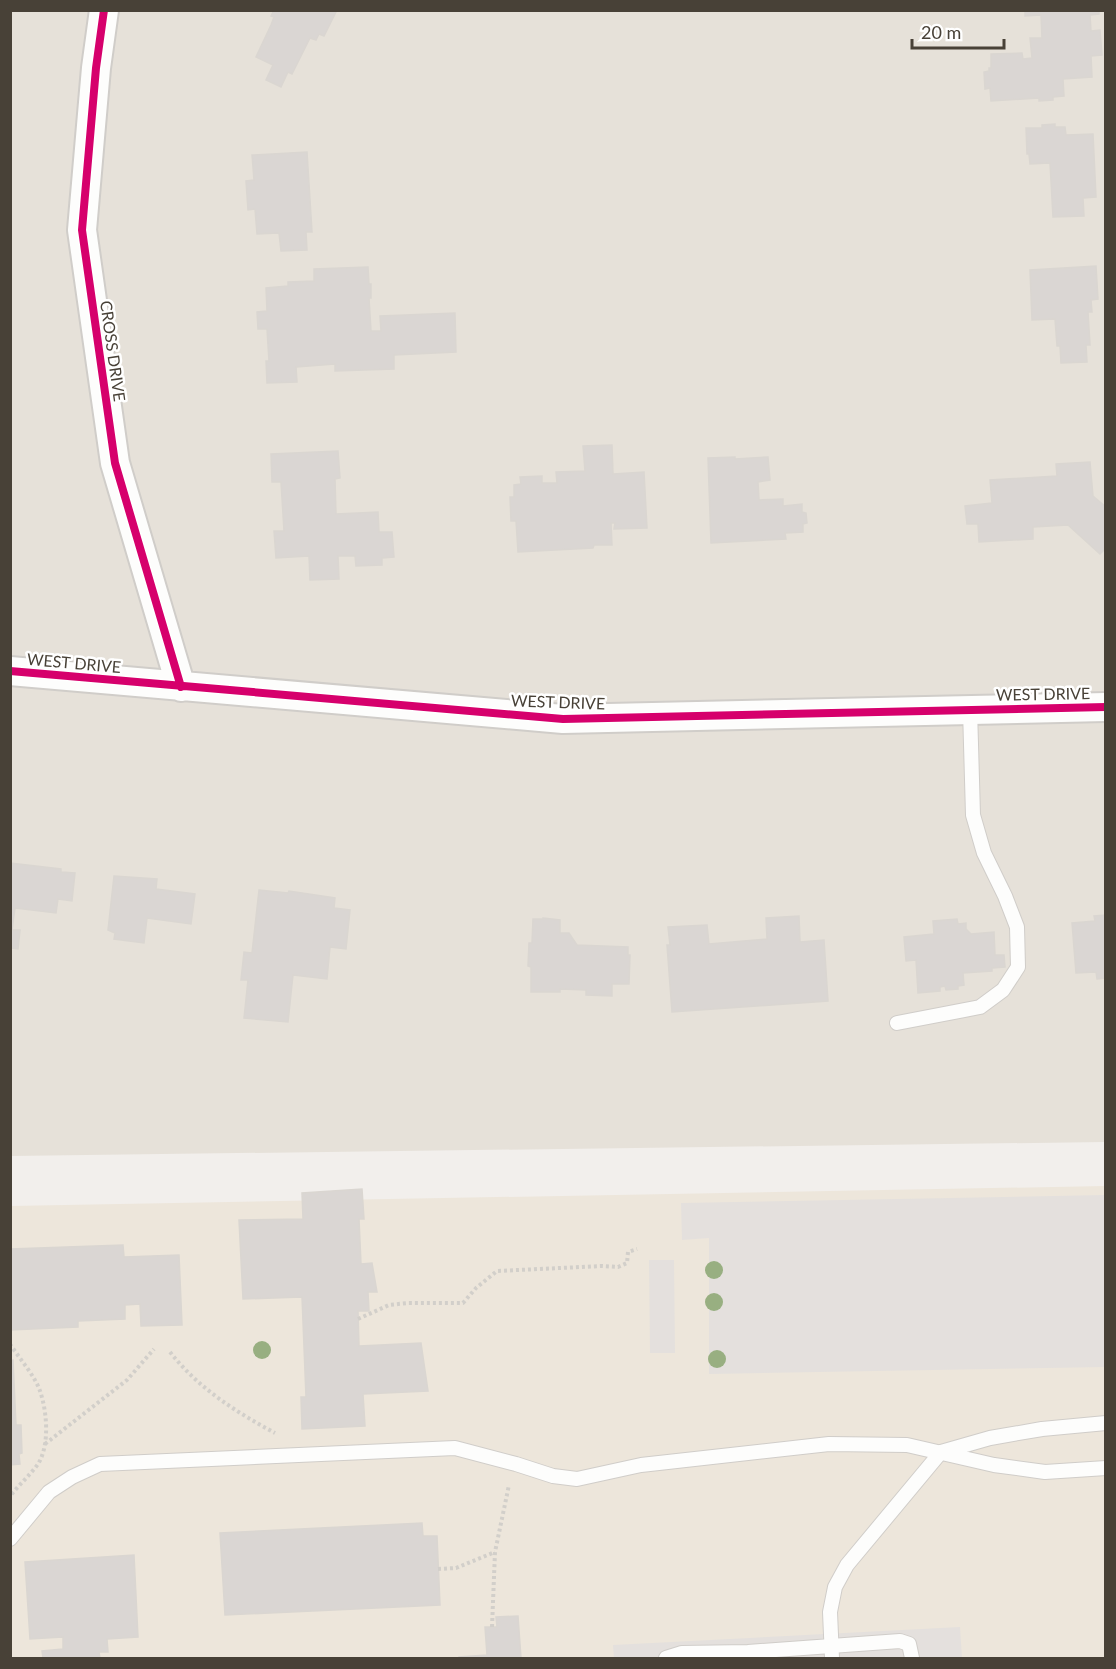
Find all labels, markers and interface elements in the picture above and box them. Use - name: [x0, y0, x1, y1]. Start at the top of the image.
- scale bar: [912, 12, 1004, 50]
- text: 20 m: [921, 21, 961, 43]
- street label: CROSS DRIVE: [97, 299, 130, 403]
- street label: WEST DRIVE: [26, 649, 122, 676]
- street label: WEST DRIVE: [996, 683, 1090, 704]
- street label: WEST DRIVE: [511, 690, 605, 713]

